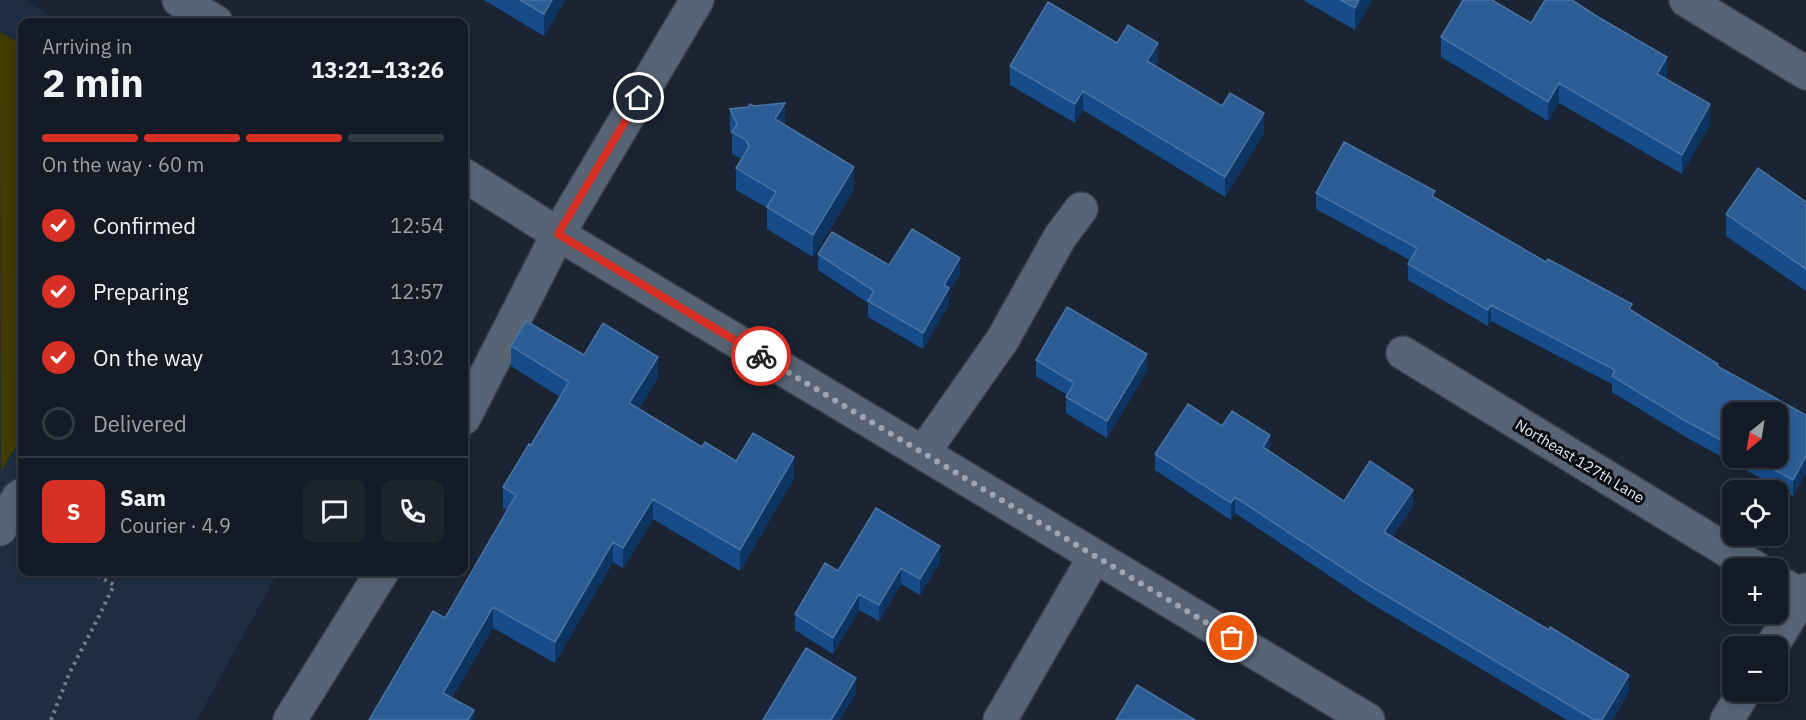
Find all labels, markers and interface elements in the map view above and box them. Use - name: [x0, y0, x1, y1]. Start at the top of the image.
- text: Arriving in: [42, 33, 132, 60]
- text: 13:21–13:26: [311, 55, 444, 84]
- text: 2 min: [42, 57, 144, 108]
- pin: [613, 72, 664, 123]
- icon: home: [622, 81, 655, 114]
- text: On the way · 60 m: [42, 151, 204, 178]
- icon: check: [42, 209, 75, 242]
- text: Confirmed: [93, 211, 196, 240]
- text: 12:54: [390, 212, 444, 239]
- icon: check: [42, 275, 75, 308]
- text: Preparing: [93, 277, 188, 306]
- text: 12:57: [390, 278, 444, 305]
- courier: [731, 326, 791, 386]
- icon: bike: [745, 340, 778, 373]
- icon: check: [42, 341, 75, 374]
- text: On the way: [93, 343, 203, 372]
- text: 13:02: [390, 344, 444, 371]
- north arrow: [1722, 402, 1788, 468]
- map controls: [1722, 402, 1788, 702]
- text: Delivered: [93, 409, 187, 438]
- street label: Northeast 127th Lane: [1512, 415, 1648, 507]
- button: chat: [303, 480, 366, 543]
- button: phone: [381, 480, 444, 543]
- button: locate: [1722, 480, 1788, 546]
- text: Sam: [120, 483, 166, 512]
- text: S: [67, 497, 80, 526]
- text: Courier · 4.9: [120, 512, 231, 539]
- button: +: [1722, 558, 1788, 624]
- pin: [1206, 612, 1257, 663]
- icon: bag: [1215, 621, 1248, 654]
- button: −: [1722, 636, 1788, 702]

